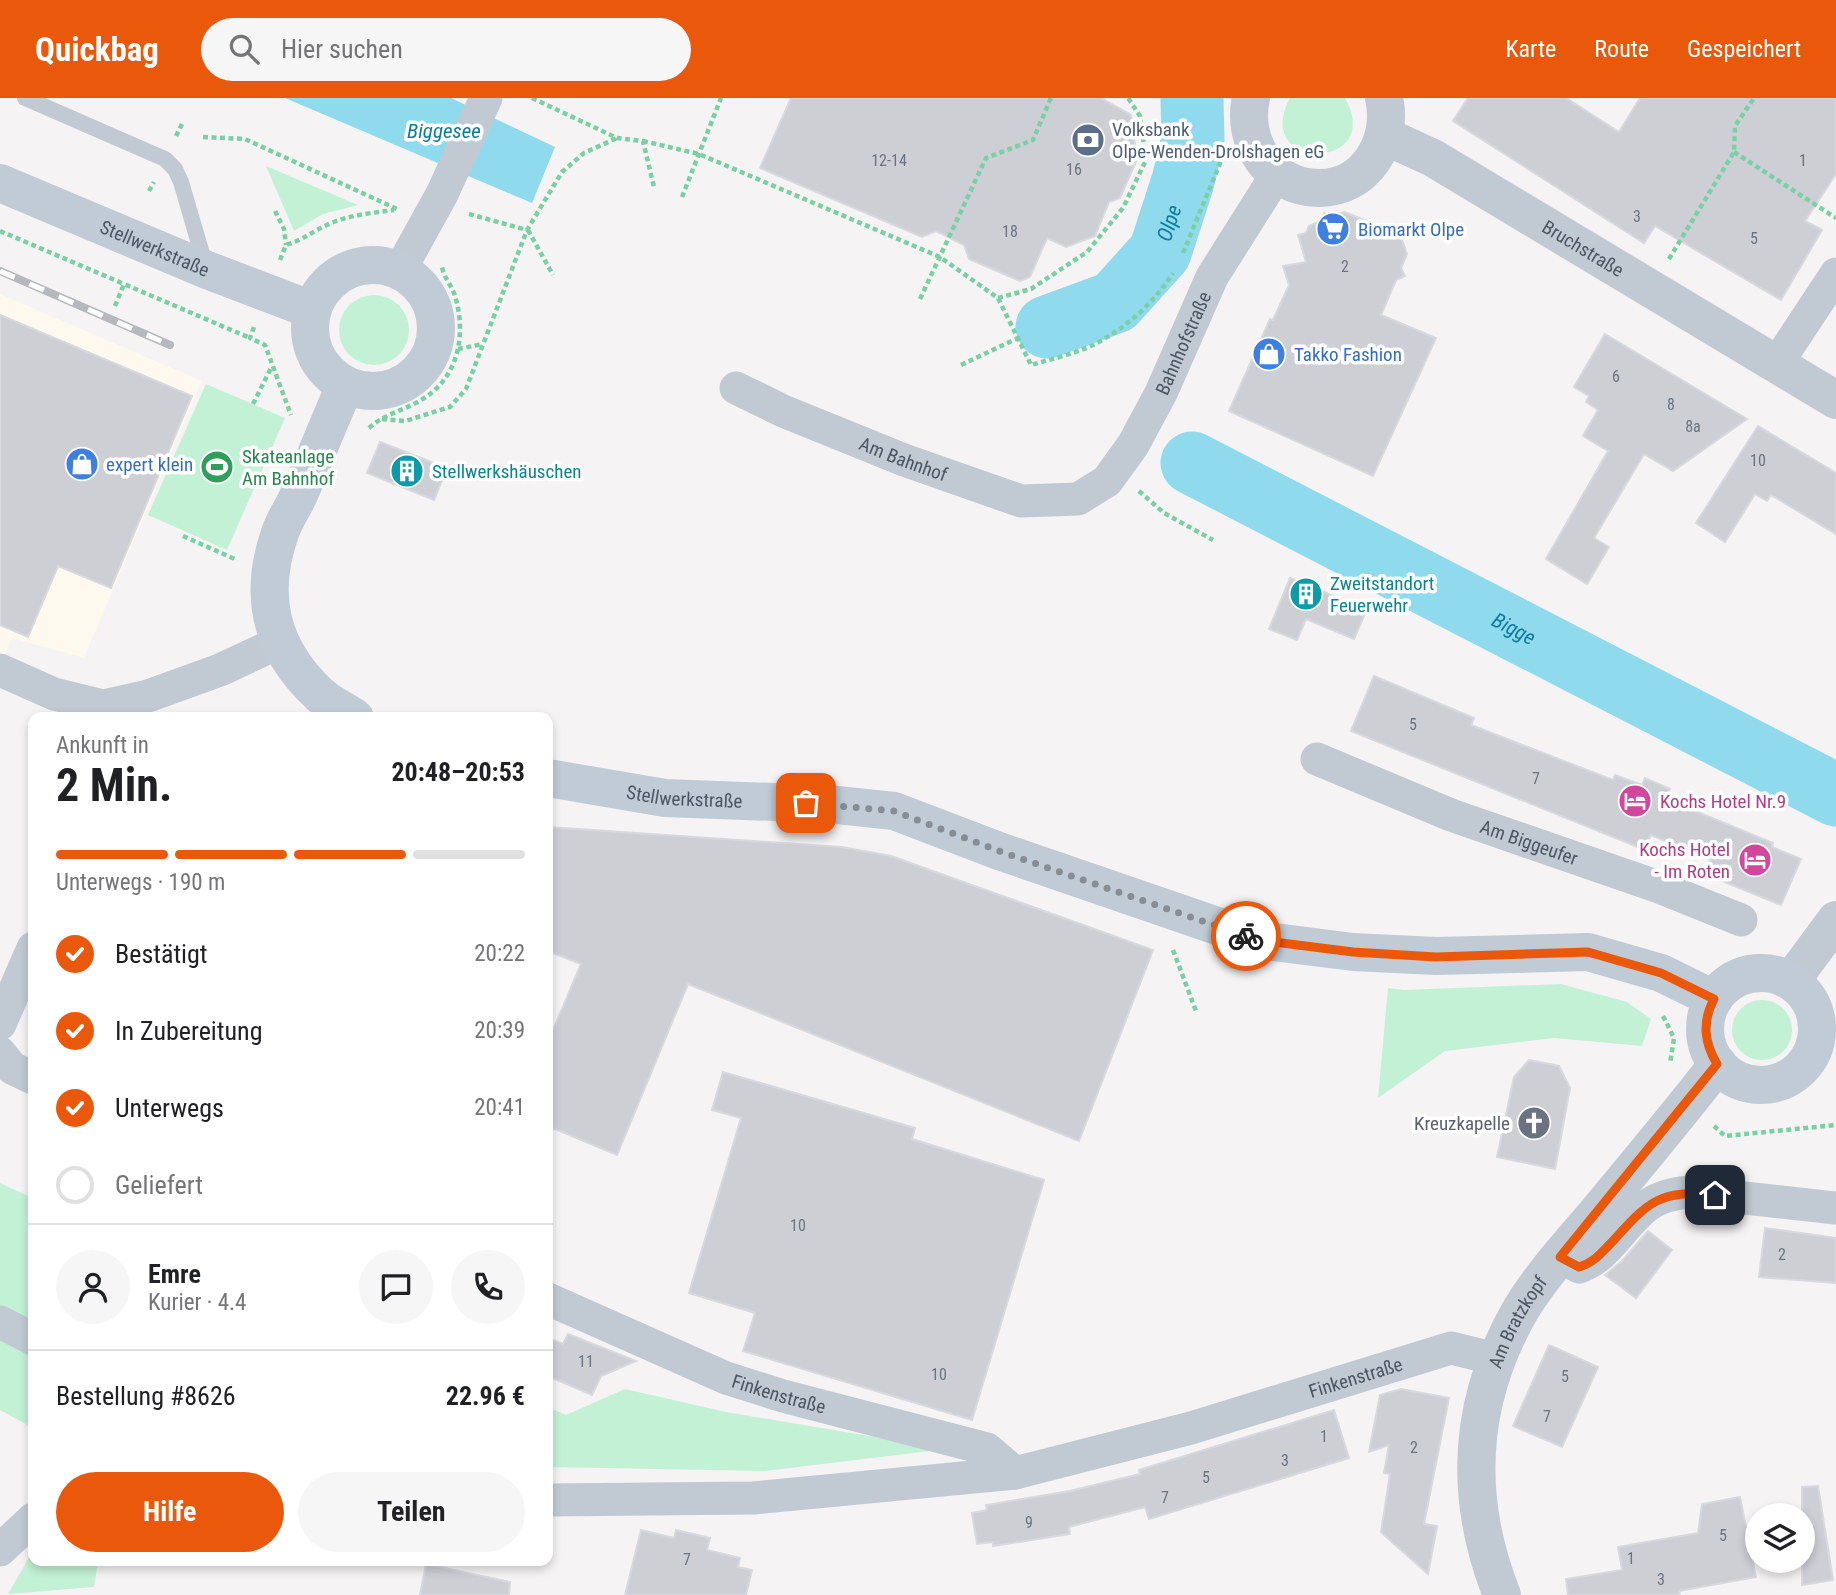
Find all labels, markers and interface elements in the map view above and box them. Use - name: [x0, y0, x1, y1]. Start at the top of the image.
- search box: [201, 18, 691, 81]
- text: Quickbag: [35, 30, 159, 69]
- icon: search: [225, 30, 263, 68]
- text: Hier suchen: [281, 34, 403, 64]
- text: Karte: [1506, 35, 1556, 63]
- text: Route: [1594, 35, 1649, 63]
- text: Gespeichert: [1687, 35, 1801, 63]
- place label: Volksbank Olpe-Wenden-Drolshagen eG: [1112, 118, 1325, 163]
- water label: Biggesee: [407, 119, 481, 143]
- bank icon: Volksbank Olpe-Wenden-Drolshagen eG: [1069, 121, 1107, 159]
- house number: 12-14: [871, 151, 907, 170]
- house number: 1: [1799, 151, 1807, 170]
- house number: 16: [1066, 160, 1082, 179]
- water label: Olpe: [1152, 202, 1186, 244]
- house number: 3: [1633, 207, 1641, 226]
- supermarket icon: Biomarkt Olpe: [1314, 210, 1352, 248]
- street label: Stellwerkstraße: [97, 215, 213, 281]
- street label: Bruchstraße: [1538, 215, 1628, 282]
- place label: Biomarkt Olpe: [1358, 218, 1464, 241]
- house number: 18: [1002, 222, 1018, 241]
- house number: 5: [1750, 229, 1758, 248]
- house number: 2: [1341, 257, 1349, 276]
- street label: Bahnhofstraße: [1150, 288, 1216, 398]
- shop icon: Takko Fashion: [1250, 335, 1288, 373]
- place label: Takko Fashion: [1294, 343, 1402, 366]
- house number: 6: [1612, 367, 1620, 386]
- house number: 8: [1667, 395, 1675, 414]
- house number: 8a: [1685, 417, 1701, 436]
- street label: Am Bahnhof: [856, 432, 951, 486]
- shop icon: expert klein: [63, 445, 101, 483]
- place label: Skateanlage Am Bahnhof: [242, 445, 334, 490]
- sports icon: Skateanlage Am Bahnhof: [198, 448, 236, 486]
- house number: 10: [1750, 451, 1766, 470]
- building icon: Stellwerkshäuschen: [388, 452, 426, 490]
- place label: expert klein: [106, 453, 193, 476]
- place label: Stellwerkshäuschen: [432, 460, 582, 483]
- place label: Zweitstandort Feuerwehr: [1330, 572, 1434, 617]
- building icon: Zweitstandort Feuerwehr: [1287, 575, 1325, 613]
- water label: Bigge: [1488, 608, 1539, 650]
- house number: 5: [1409, 715, 1417, 734]
- text: Ankunft in: [56, 732, 149, 759]
- text: 20:48–20:53: [391, 757, 525, 787]
- text: 2 Min.: [56, 758, 172, 812]
- house number: 7: [1532, 769, 1540, 788]
- pin: [776, 773, 836, 833]
- street label: Stellwerkstraße: [625, 780, 743, 812]
- hotel icon: Kochs Hotel Nr.9: [1616, 782, 1654, 820]
- icon: bag: [787, 784, 825, 822]
- place label: Kochs Hotel Nr.9: [1660, 790, 1786, 813]
- street label: Am Biggeufer: [1477, 815, 1581, 870]
- place label: Kochs Hotel - Im Roten: [1639, 838, 1730, 883]
- hotel icon: Kochs Hotel - Im Roten: [1736, 841, 1774, 879]
- text: Unterwegs · 190 m: [56, 869, 225, 896]
- courier: [1211, 901, 1281, 971]
- icon: bike: [1227, 917, 1265, 955]
- icon: check: [56, 935, 94, 973]
- text: Bestätigt: [115, 939, 208, 969]
- text: 20:22: [474, 940, 525, 967]
- icon: check: [56, 1012, 94, 1050]
- text: In Zubereitung: [115, 1016, 263, 1046]
- text: 20:39: [474, 1017, 525, 1044]
- icon: check: [56, 1089, 94, 1127]
- text: Unterwegs: [115, 1093, 224, 1123]
- text: 20:41: [474, 1094, 525, 1121]
- church icon: Kreuzkapelle: [1515, 1104, 1553, 1142]
- place label: Kreuzkapelle: [1414, 1112, 1510, 1135]
- pin: [1685, 1165, 1745, 1225]
- text: Geliefert: [115, 1170, 203, 1200]
- icon: home: [1696, 1176, 1734, 1214]
- house number: 10: [790, 1216, 806, 1235]
- house number: 2: [1778, 1245, 1786, 1264]
- button: person: [56, 1250, 130, 1324]
- button: chat: [359, 1250, 433, 1324]
- button: phone: [451, 1250, 525, 1324]
- text: Emre: [148, 1259, 201, 1289]
- street label: Am Bratzkopf: [1483, 1271, 1552, 1371]
- text: Kurier · 4.4: [148, 1289, 246, 1316]
- house number: 11: [578, 1352, 594, 1371]
- street label: Finkenstraße: [1306, 1352, 1405, 1403]
- house number: 10: [931, 1365, 947, 1384]
- house number: 5: [1561, 1367, 1569, 1386]
- street label: Finkenstraße: [729, 1369, 828, 1418]
- text: Bestellung #8626: [56, 1381, 236, 1411]
- text: 22.96 €: [446, 1381, 525, 1411]
- house number: 7: [1543, 1407, 1551, 1426]
- house number: 1: [1320, 1427, 1328, 1446]
- house number: 2: [1410, 1438, 1418, 1457]
- house number: 3: [1281, 1451, 1289, 1470]
- house number: 5: [1202, 1468, 1210, 1487]
- button: Hilfe: [56, 1472, 284, 1552]
- button: Teilen: [298, 1472, 525, 1552]
- house number: 7: [1161, 1488, 1169, 1507]
- map controls: [1745, 1503, 1815, 1573]
- button: layers: [1745, 1503, 1815, 1573]
- house number: 9: [1025, 1513, 1033, 1532]
- house number: 5: [1719, 1526, 1727, 1545]
- house number: 1: [1627, 1549, 1635, 1568]
- house number: 7: [683, 1550, 691, 1569]
- house number: 3: [1657, 1570, 1665, 1589]

